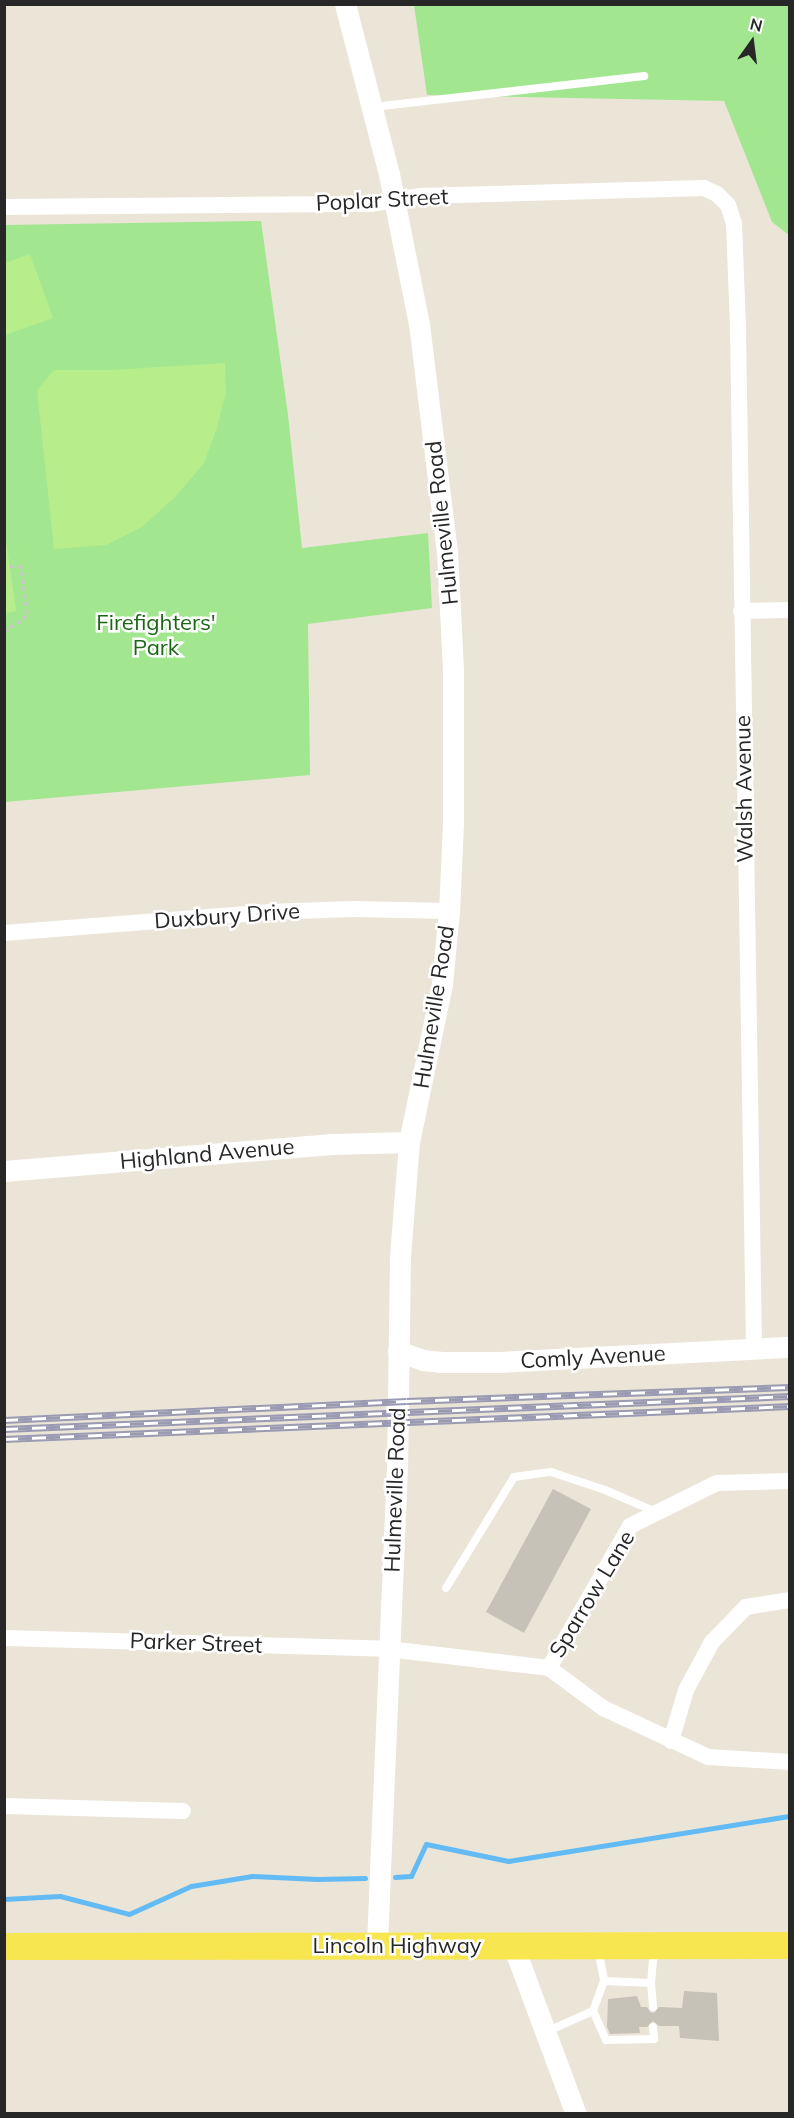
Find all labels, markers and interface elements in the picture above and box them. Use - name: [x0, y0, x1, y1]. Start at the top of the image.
- north arrow: [722, 12, 782, 72]
- text: N: [748, 13, 765, 36]
- street label: Poplar Street: [315, 183, 449, 217]
- street label: Hulmeville Road: [420, 440, 464, 606]
- park label: Firefighters' Park: [96, 609, 216, 660]
- street label: Walsh Avenue: [730, 715, 758, 863]
- street label: Duxbury Drive: [153, 898, 301, 934]
- street label: Hulmeville Road: [408, 923, 460, 1091]
- street label: Highland Avenue: [119, 1133, 295, 1175]
- street label: Comly Avenue: [520, 1340, 666, 1374]
- street label: Hulmeville Road: [379, 1407, 411, 1573]
- street label: Sparrow Lane: [544, 1526, 640, 1662]
- street label: Parker Street: [129, 1627, 263, 1659]
- street label: Lincoln Highway: [312, 1933, 482, 1959]

